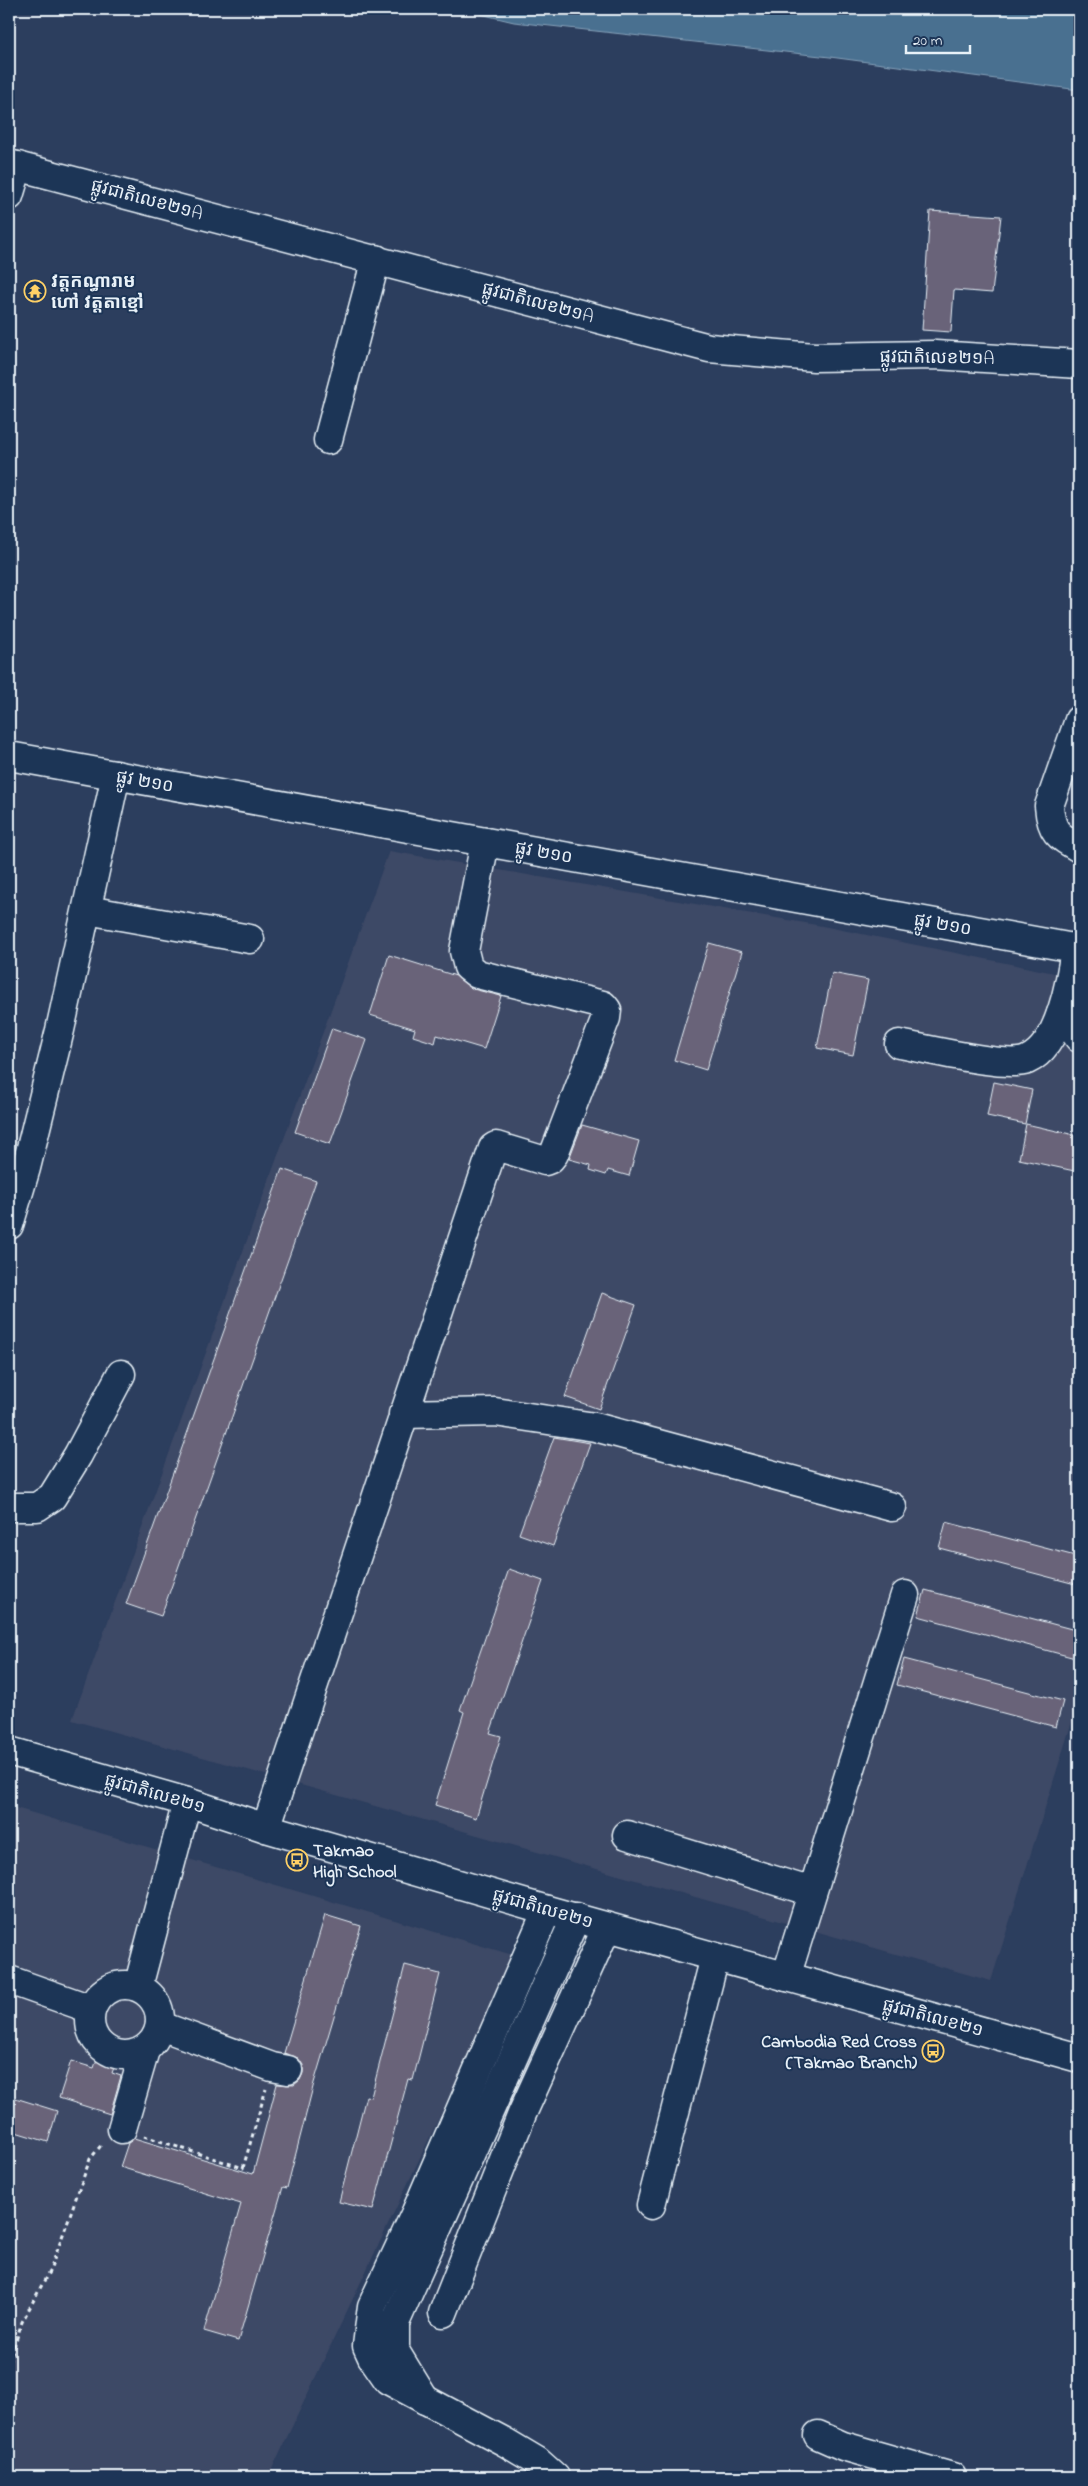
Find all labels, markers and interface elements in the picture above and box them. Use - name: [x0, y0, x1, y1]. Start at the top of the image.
- scale bar: [906, 22, 969, 54]
- text: 20 m: [913, 30, 943, 52]
- street label: ផ្លូវជាតិលេខ២១A: [87, 174, 205, 230]
- place label: វត្តកណ្ធារាម ហៅ វត្តតាខ្មៅ: [51, 270, 144, 317]
- street label: ផ្លូវជាតិលេខ២១A: [478, 277, 596, 333]
- temple icon: វត្តកណ្ធារាម ហៅ វត្តតាខ្មៅ: [23, 279, 47, 303]
- street label: ផ្លូវជាតិលេខ២១A: [879, 345, 995, 374]
- street label: ផ្លូវ ២១០: [114, 765, 176, 802]
- street label: ផ្លូវ ២១០: [513, 836, 575, 873]
- street label: ផ្លូវ ២១០: [912, 908, 974, 945]
- street label: ផ្លូវជាតិលេខ២១: [101, 1768, 208, 1823]
- place label: Takmao High School: [313, 1839, 396, 1887]
- bus stop icon: Takmao High School: [285, 1848, 309, 1872]
- street label: ផ្លូវជាតិលេខ២១: [489, 1883, 596, 1938]
- street label: ផ្លូវជាតិលេខ២១: [879, 1993, 986, 2046]
- place label: Cambodia Red Cross (Takmao Branch): [761, 2030, 918, 2077]
- bus stop icon: Cambodia Red Cross (Takmao Branch): [921, 2039, 945, 2063]

